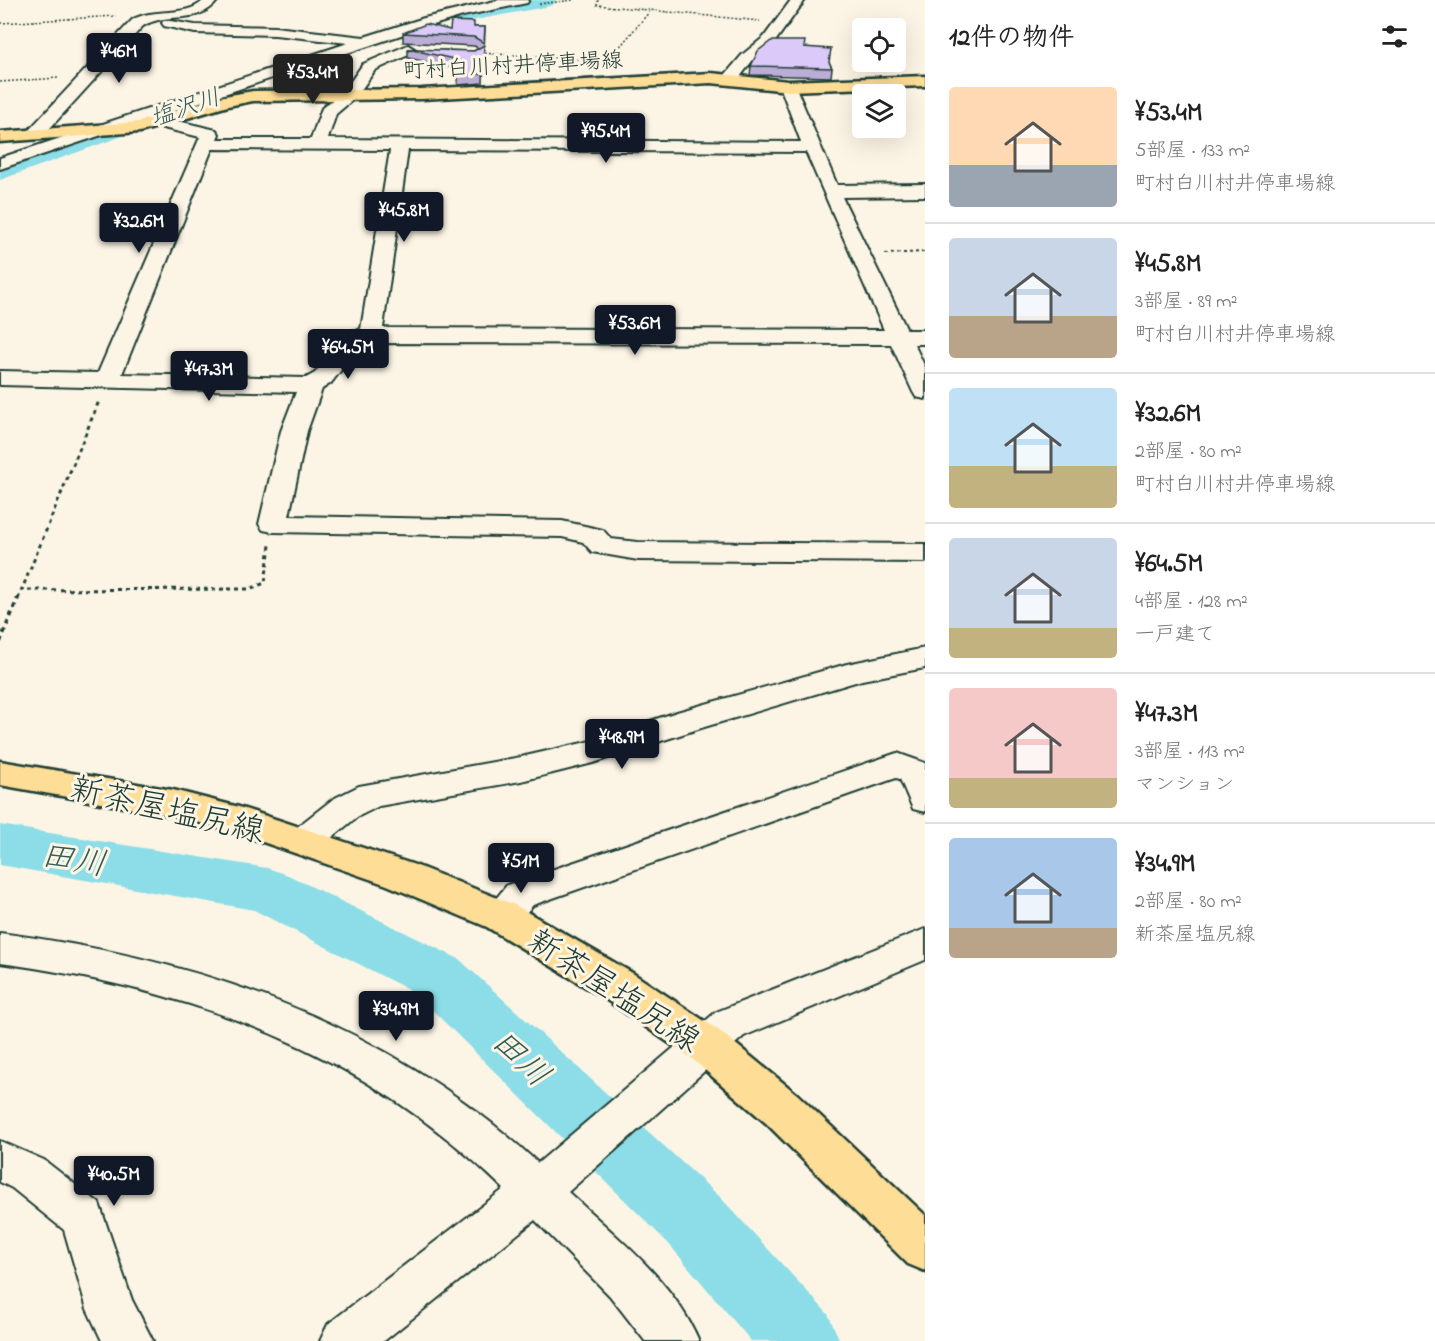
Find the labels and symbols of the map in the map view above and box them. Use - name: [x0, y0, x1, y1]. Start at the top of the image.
- pin: ¥46M: [83, 33, 155, 84]
- street label: 町村白川村井停車場線: [402, 45, 624, 89]
- pin: ¥53.4M: [264, 54, 362, 105]
- water label: 塩沢川: [146, 81, 226, 138]
- pin: ¥95.4M: [557, 113, 655, 164]
- pin: ¥45.8M: [355, 192, 453, 243]
- pin: ¥32.6M: [90, 203, 188, 254]
- pin: ¥53.6M: [586, 305, 684, 356]
- pin: ¥64.5M: [299, 329, 397, 380]
- pin: ¥47.3M: [160, 351, 258, 402]
- pin: ¥48.9M: [573, 719, 671, 770]
- street label: 新茶屋塩尻線: [65, 766, 269, 858]
- water label: 田川: [37, 833, 110, 891]
- pin: ¥51M: [485, 843, 557, 894]
- street label: 新茶屋塩尻線: [517, 918, 709, 1066]
- pin: ¥34.9M: [347, 991, 445, 1042]
- water label: 田川: [479, 1020, 560, 1100]
- pin: ¥40.5M: [65, 1156, 163, 1207]

